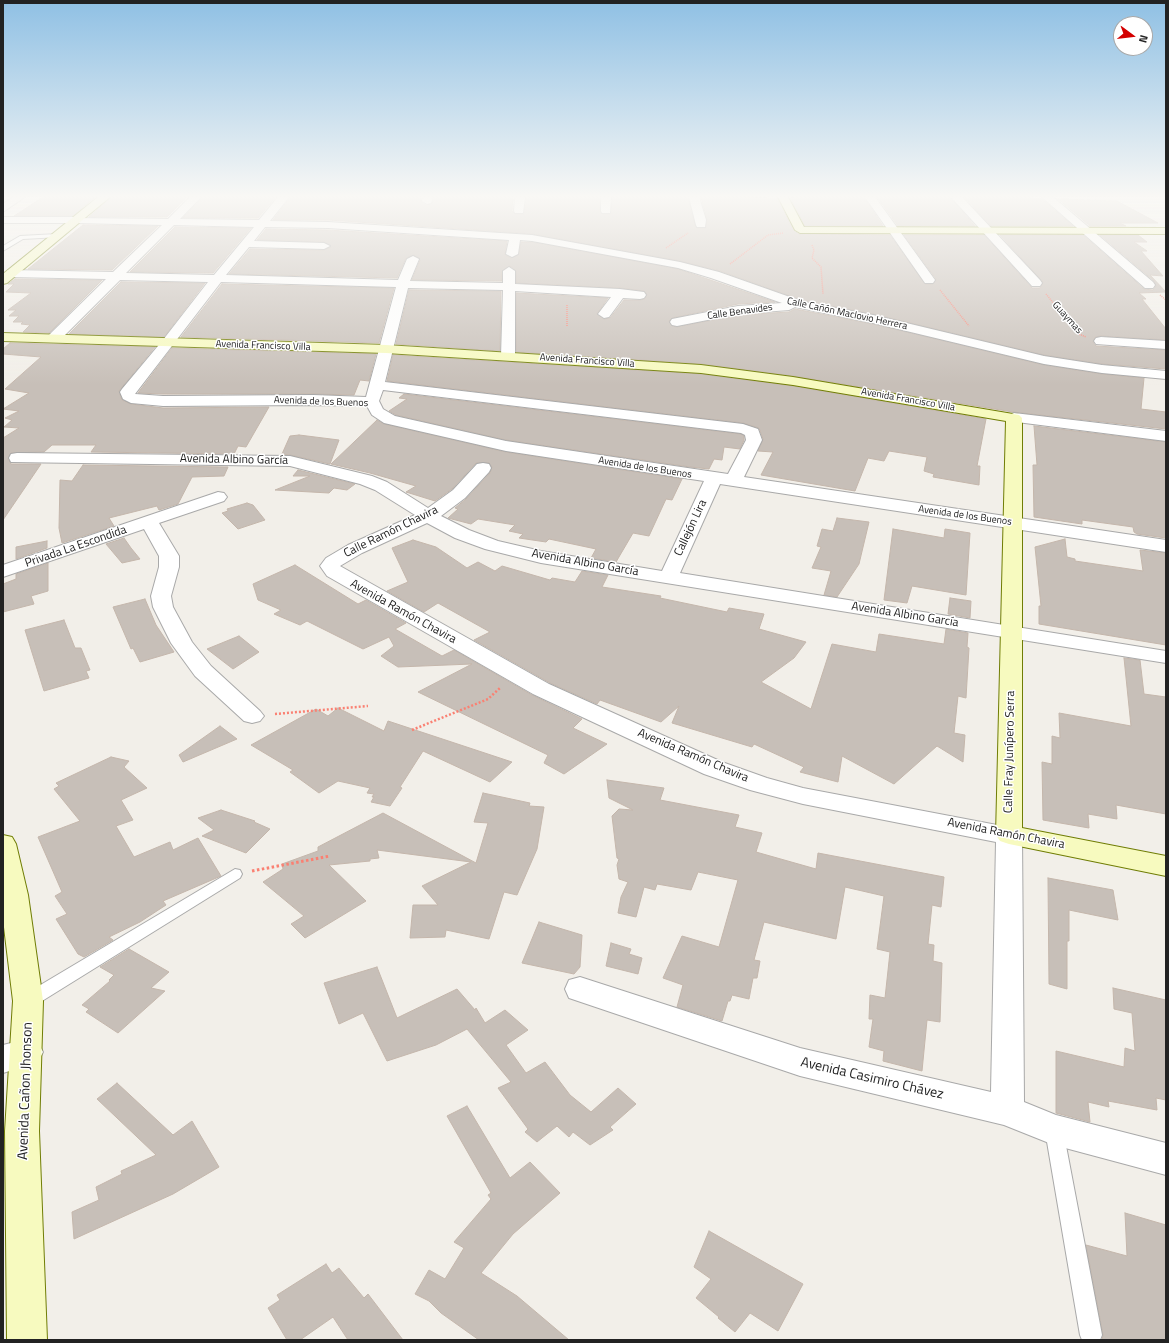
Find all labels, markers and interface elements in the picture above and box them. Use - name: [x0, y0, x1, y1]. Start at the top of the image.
- north arrow: [1113, 16, 1153, 56]
- text: N: [1135, 33, 1152, 45]
- street label: Calle Cañón Maclovio Herrera: [786, 295, 908, 333]
- street label: Guaymas: [1049, 299, 1085, 337]
- street label: Calle Benavides: [707, 301, 773, 323]
- street label: Avenida Francisco Villa: [215, 338, 311, 354]
- street label: Avenida Francisco Villa: [539, 352, 635, 370]
- street label: Avenida Francisco Villa: [860, 386, 956, 414]
- street label: Avenida de los Buenos: [274, 394, 368, 410]
- street label: Avenida Albino García: [180, 452, 288, 468]
- street label: Avenida de los Buenos: [597, 455, 693, 481]
- street label: Callejón Lira: [672, 497, 710, 559]
- street label: Calle Ramón Chavira: [341, 503, 441, 561]
- street label: Avenida de los Buenos: [917, 503, 1013, 529]
- street label: Privada La Escondida: [23, 523, 129, 571]
- street label: Avenida Albino García: [530, 547, 640, 579]
- street label: Avenida Ramón Chavira: [347, 577, 459, 647]
- street label: Avenida Albino García: [850, 599, 960, 631]
- street label: Calle Fray Junípero Serra: [1002, 691, 1018, 813]
- street label: Avenida Ramón Chavira: [635, 726, 751, 786]
- street label: Avenida Ramón Chavira: [946, 816, 1066, 852]
- street label: Avenida Cañon Jhonson: [15, 1022, 37, 1160]
- street label: Avenida Casimiro Chávez: [799, 1054, 945, 1104]

